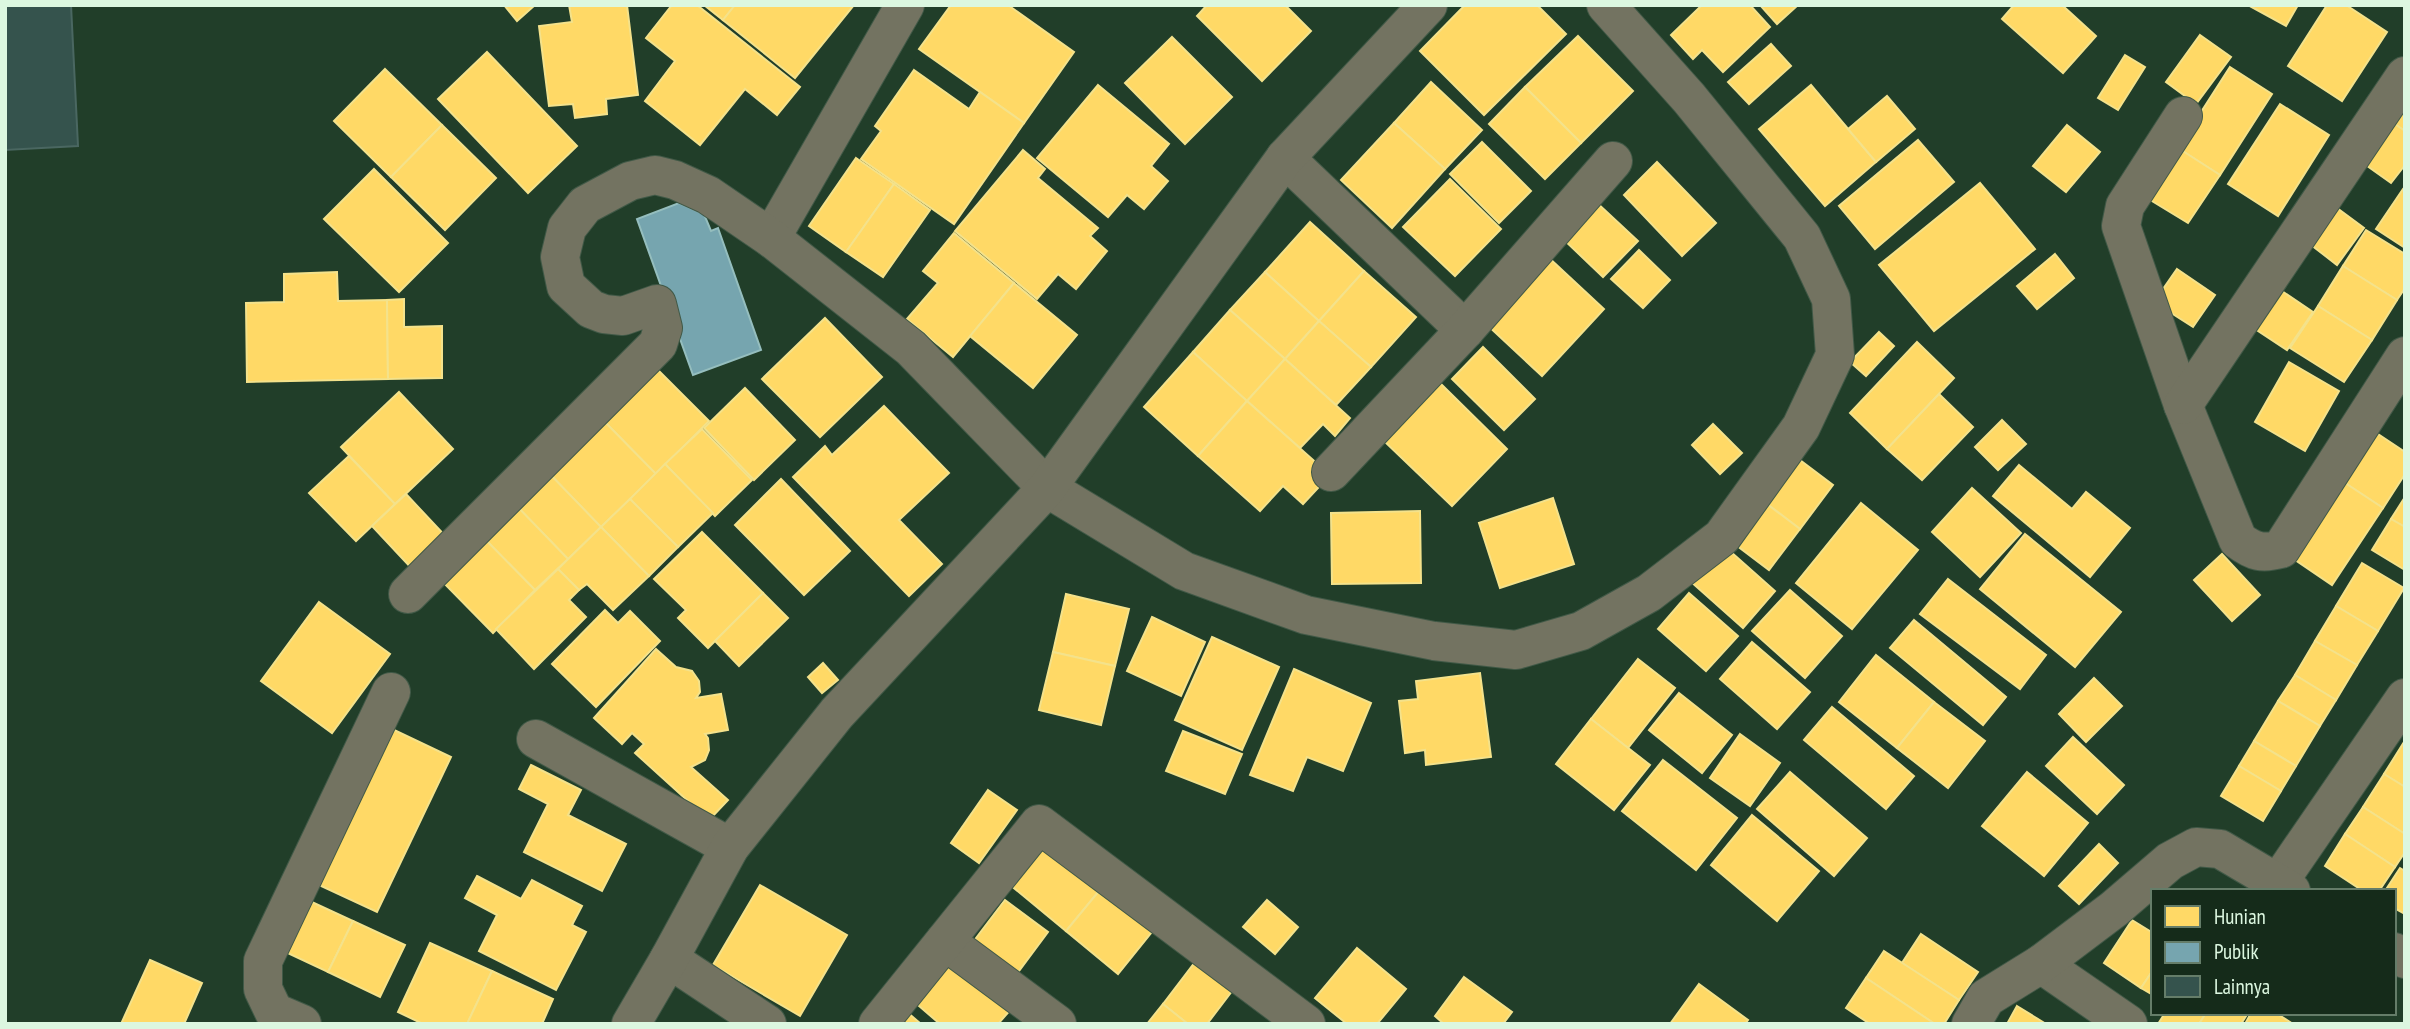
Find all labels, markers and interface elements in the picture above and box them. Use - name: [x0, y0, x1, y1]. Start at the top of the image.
- legend: [2151, 889, 2396, 1015]
- text: Hunian: [2214, 903, 2266, 930]
- text: Publik: [2214, 938, 2259, 965]
- text: Lainnya: [2214, 973, 2270, 1000]

